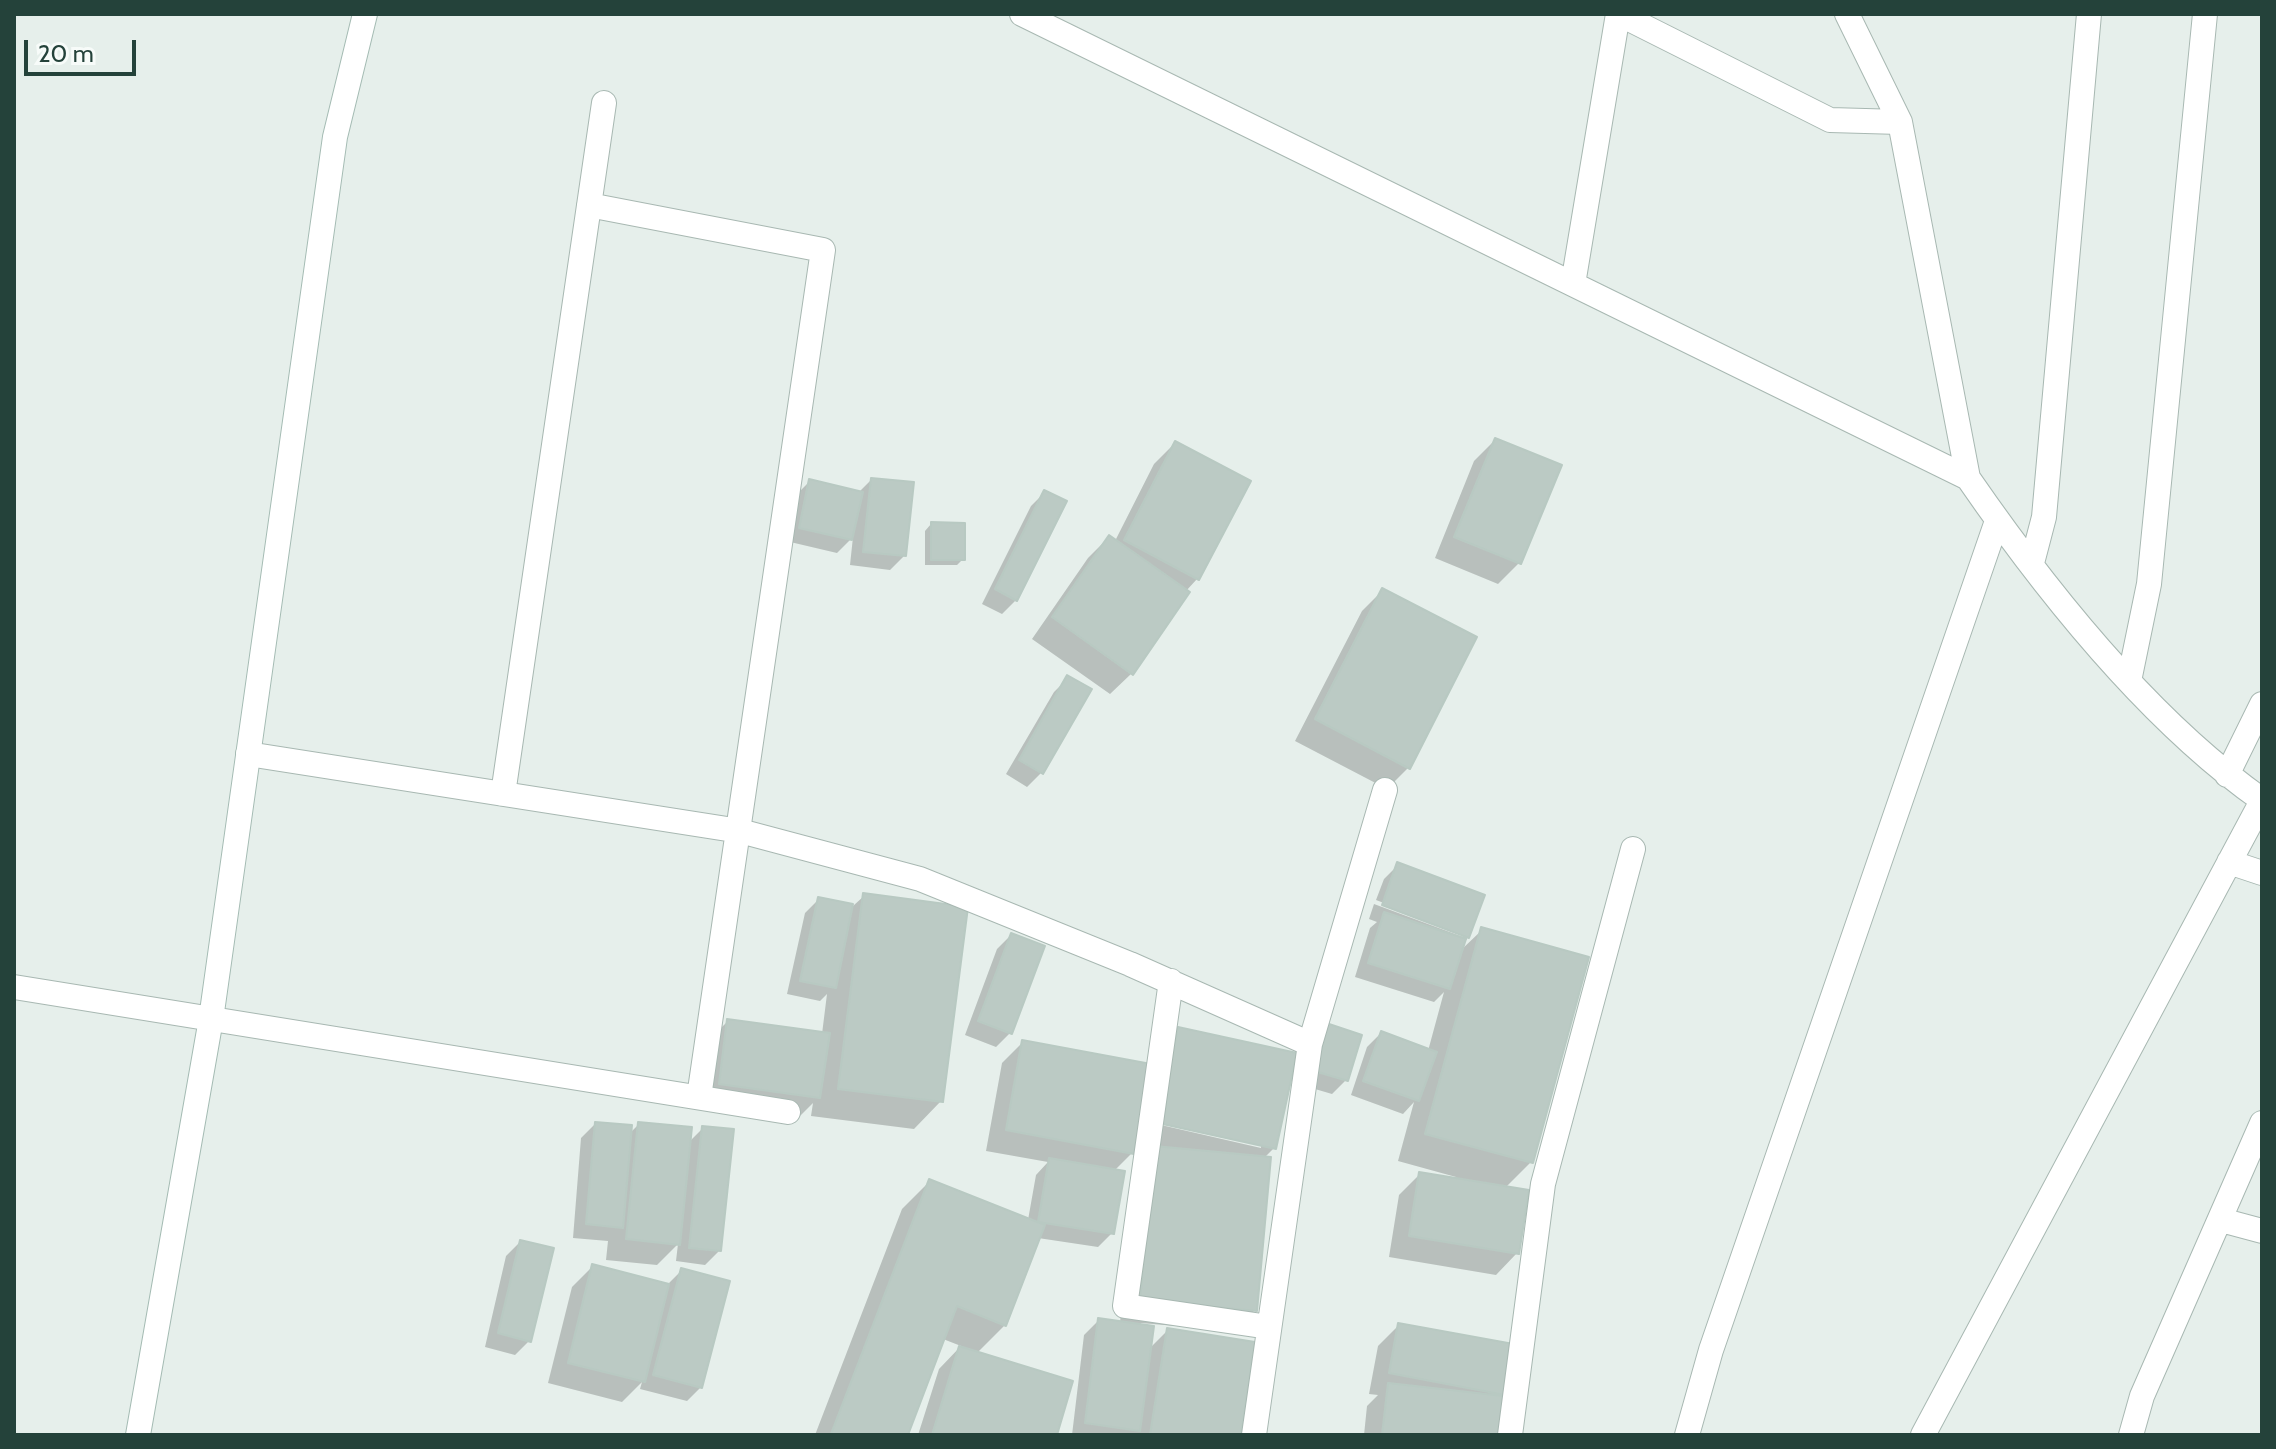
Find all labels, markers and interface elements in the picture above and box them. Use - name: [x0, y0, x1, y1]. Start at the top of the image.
- scale bar: [28, 24, 140, 74]
- text: 20 m: [38, 39, 94, 68]

